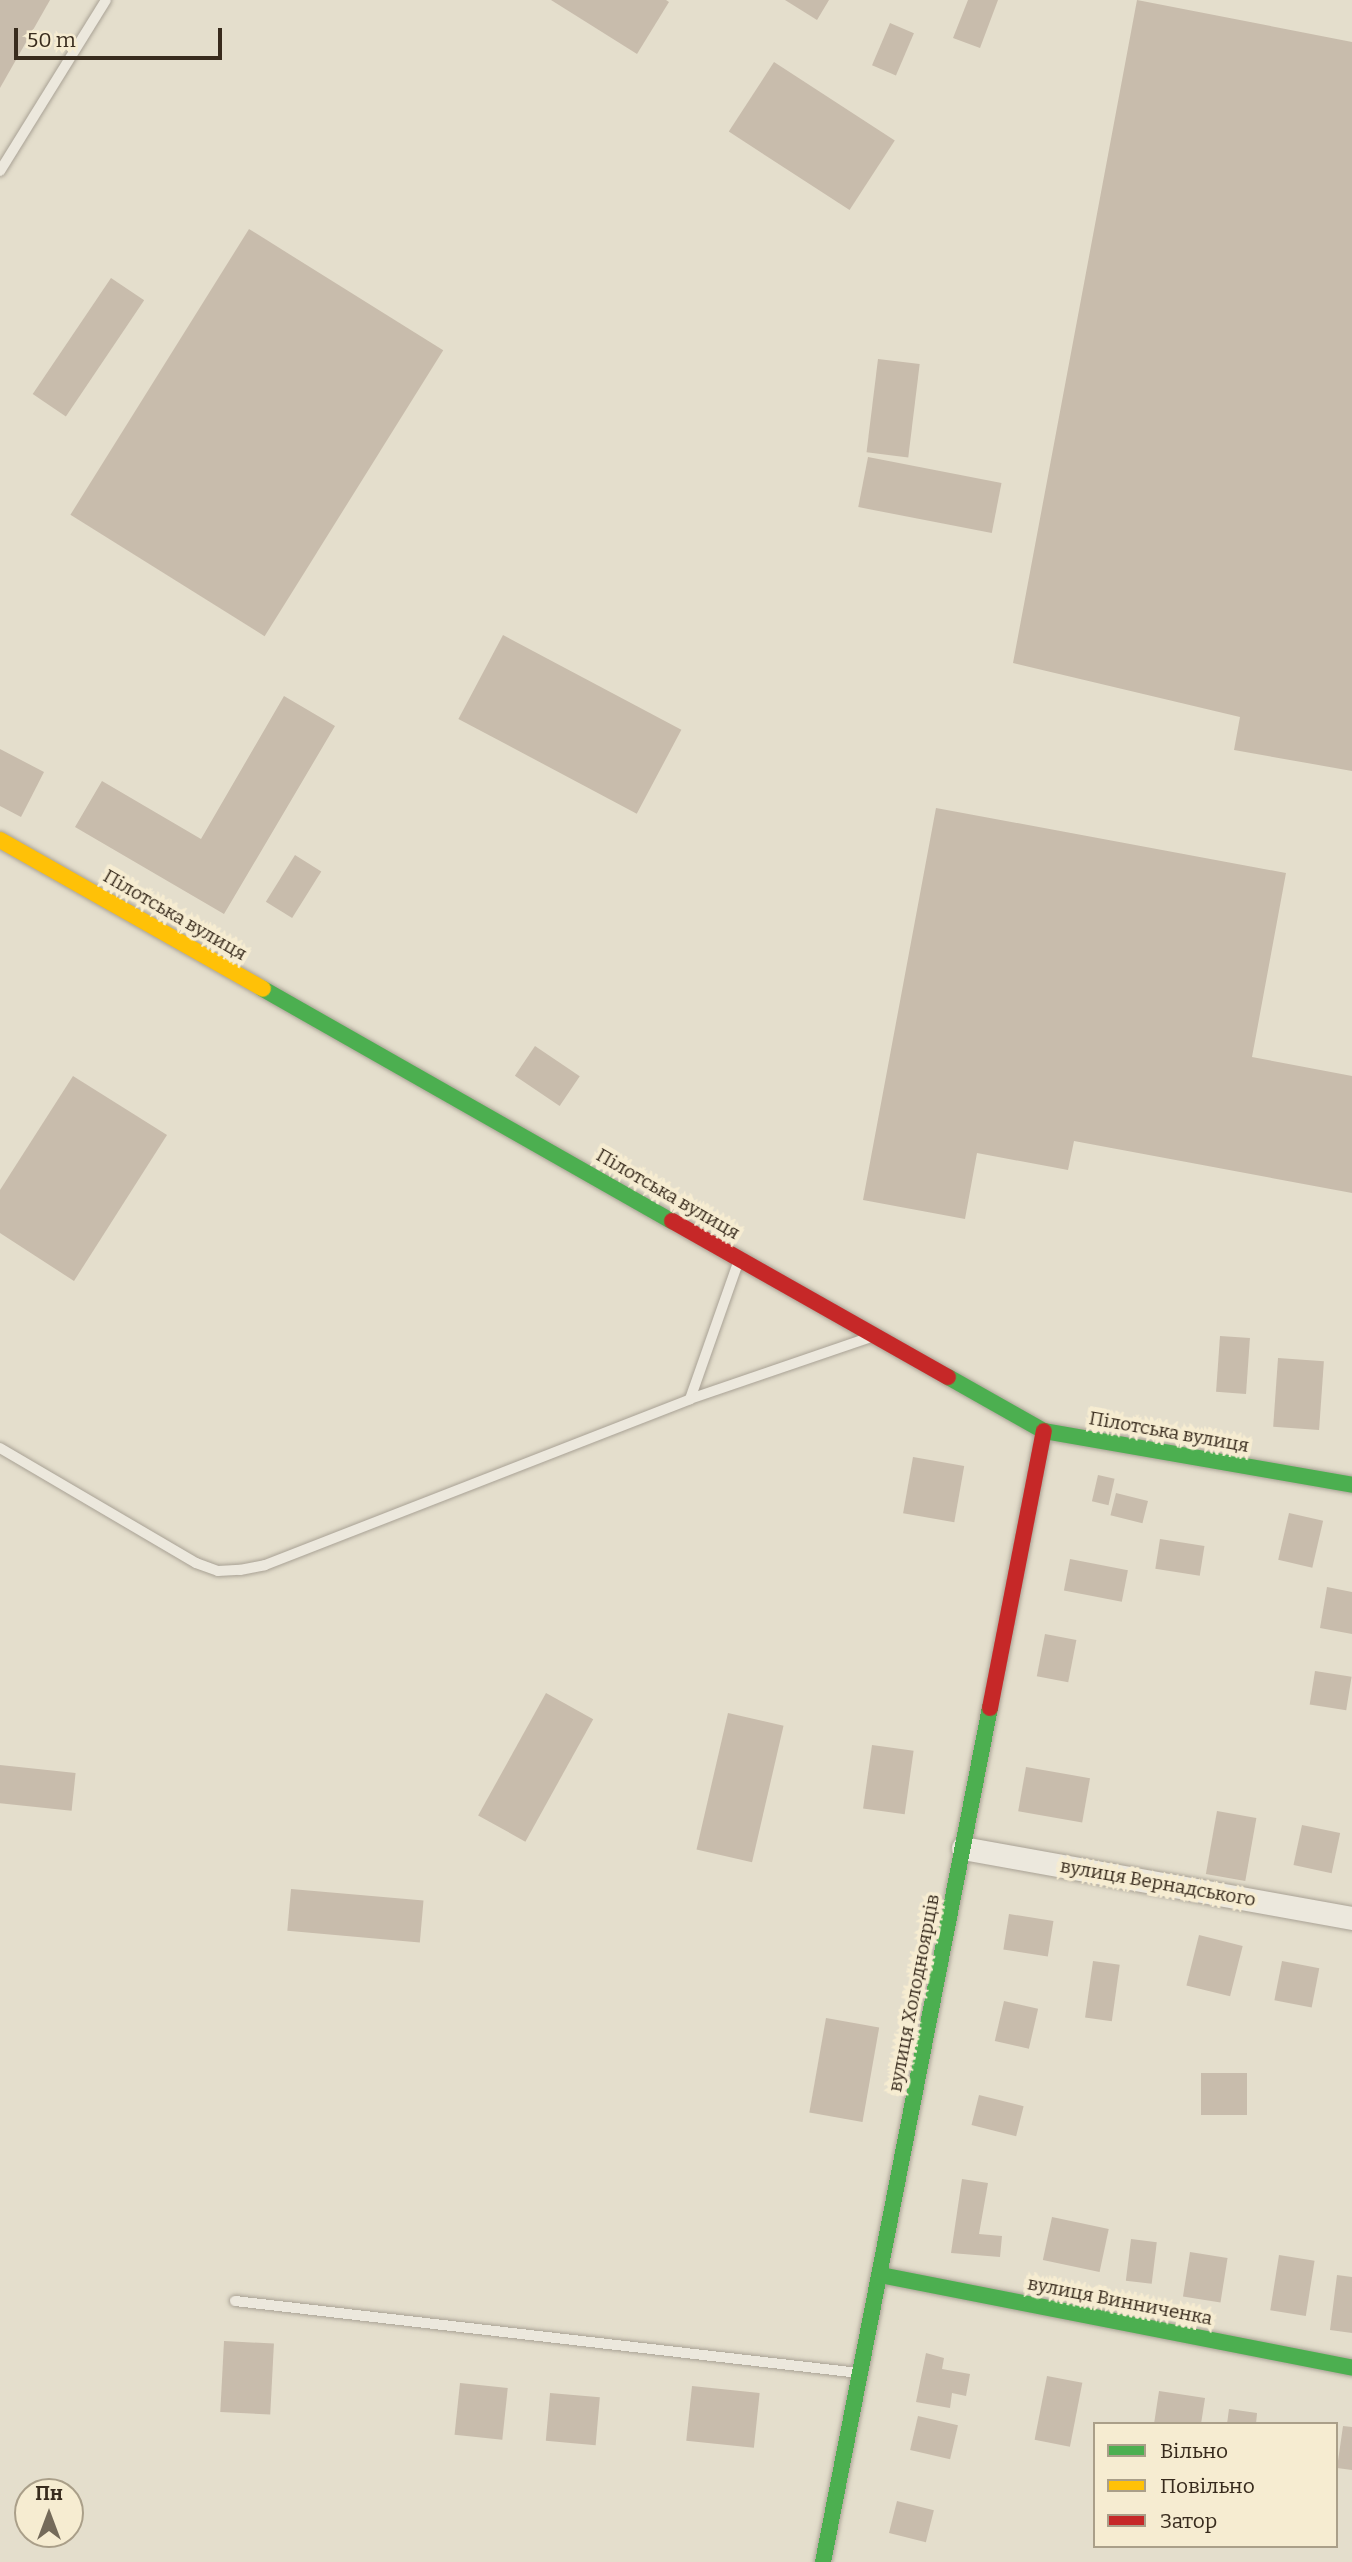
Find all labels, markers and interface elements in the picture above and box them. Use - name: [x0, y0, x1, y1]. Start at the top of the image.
- scale bar: [18, 14, 226, 58]
- text: 50 m: [27, 27, 76, 53]
- street label: Пілотська вулиця: [99, 865, 251, 965]
- street label: Пілотська вулиця: [592, 1144, 744, 1244]
- street label: Пілотська вулиця: [1087, 1407, 1251, 1457]
- street label: вулиця Вернадського: [1058, 1855, 1258, 1911]
- street label: вулиця Холодноярців: [884, 1892, 944, 2094]
- street label: вулиця Винниченка: [1026, 2272, 1214, 2330]
- legend: [1093, 2422, 1338, 2548]
- text: Вільно: [1160, 2438, 1228, 2464]
- text: Повільно: [1160, 2473, 1255, 2499]
- north arrow: [14, 2478, 84, 2548]
- text: Пн: [35, 2482, 63, 2505]
- text: Затор: [1160, 2508, 1217, 2534]

